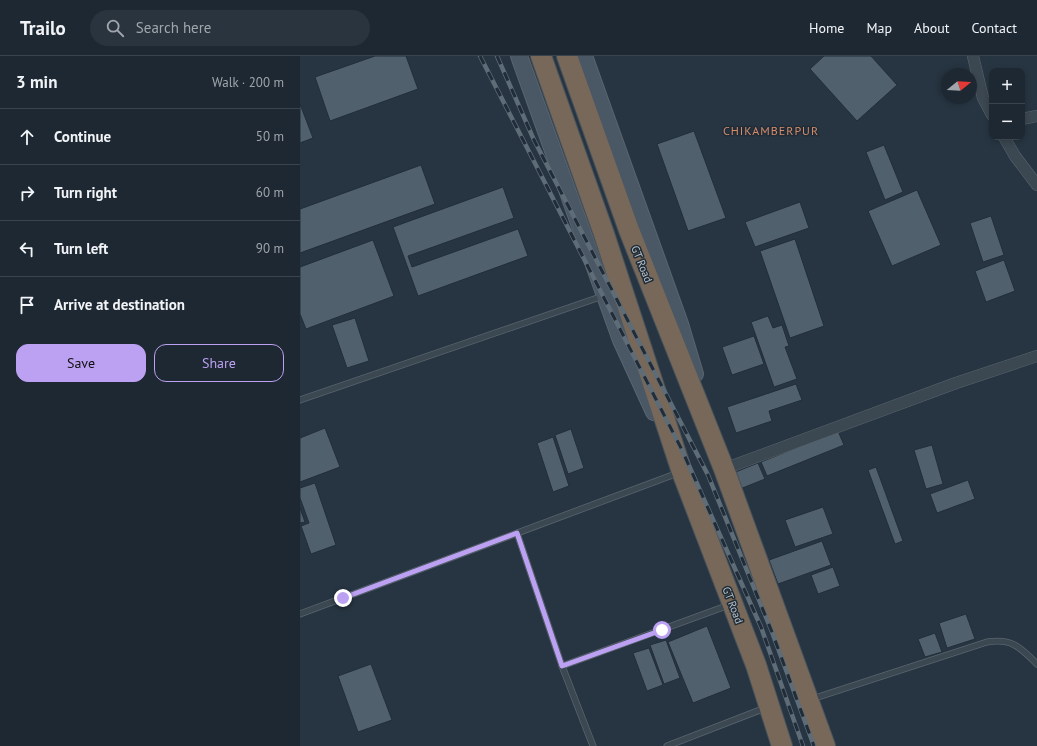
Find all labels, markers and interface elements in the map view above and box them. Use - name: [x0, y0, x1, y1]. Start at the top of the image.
- search box: [90, 10, 370, 46]
- text: Trailo: [20, 16, 66, 40]
- icon: search: [104, 17, 126, 39]
- text: Search here: [136, 18, 211, 37]
- text: Home: [809, 19, 844, 37]
- text: Map: [866, 19, 892, 37]
- text: About: [914, 19, 950, 37]
- text: Contact: [972, 19, 1017, 37]
- north arrow: [941, 68, 977, 104]
- map controls: [989, 68, 1025, 140]
- button: +: [989, 68, 1025, 104]
- text: 3 min: [16, 71, 57, 93]
- text: Walk · 200 m: [212, 74, 284, 91]
- button: −: [989, 104, 1025, 140]
- district label: CHIKAMBERPUR: [723, 123, 819, 138]
- icon: ahead: [16, 126, 38, 148]
- text: Continue: [54, 127, 111, 146]
- text: 50 m: [256, 128, 284, 145]
- icon: right: [16, 182, 38, 204]
- text: Turn right: [54, 183, 117, 202]
- text: 60 m: [256, 184, 284, 201]
- icon: left: [16, 238, 38, 260]
- text: Turn left: [54, 239, 108, 258]
- text: 90 m: [256, 240, 284, 257]
- street label: GT Road: [628, 243, 656, 285]
- icon: arrive: [16, 294, 38, 316]
- text: Arrive at destination: [54, 295, 185, 314]
- button: Save: [16, 344, 146, 382]
- button: Share: [154, 344, 284, 382]
- street label: GT Road: [720, 584, 746, 626]
- route end: [334, 589, 352, 607]
- route start: [653, 621, 671, 639]

